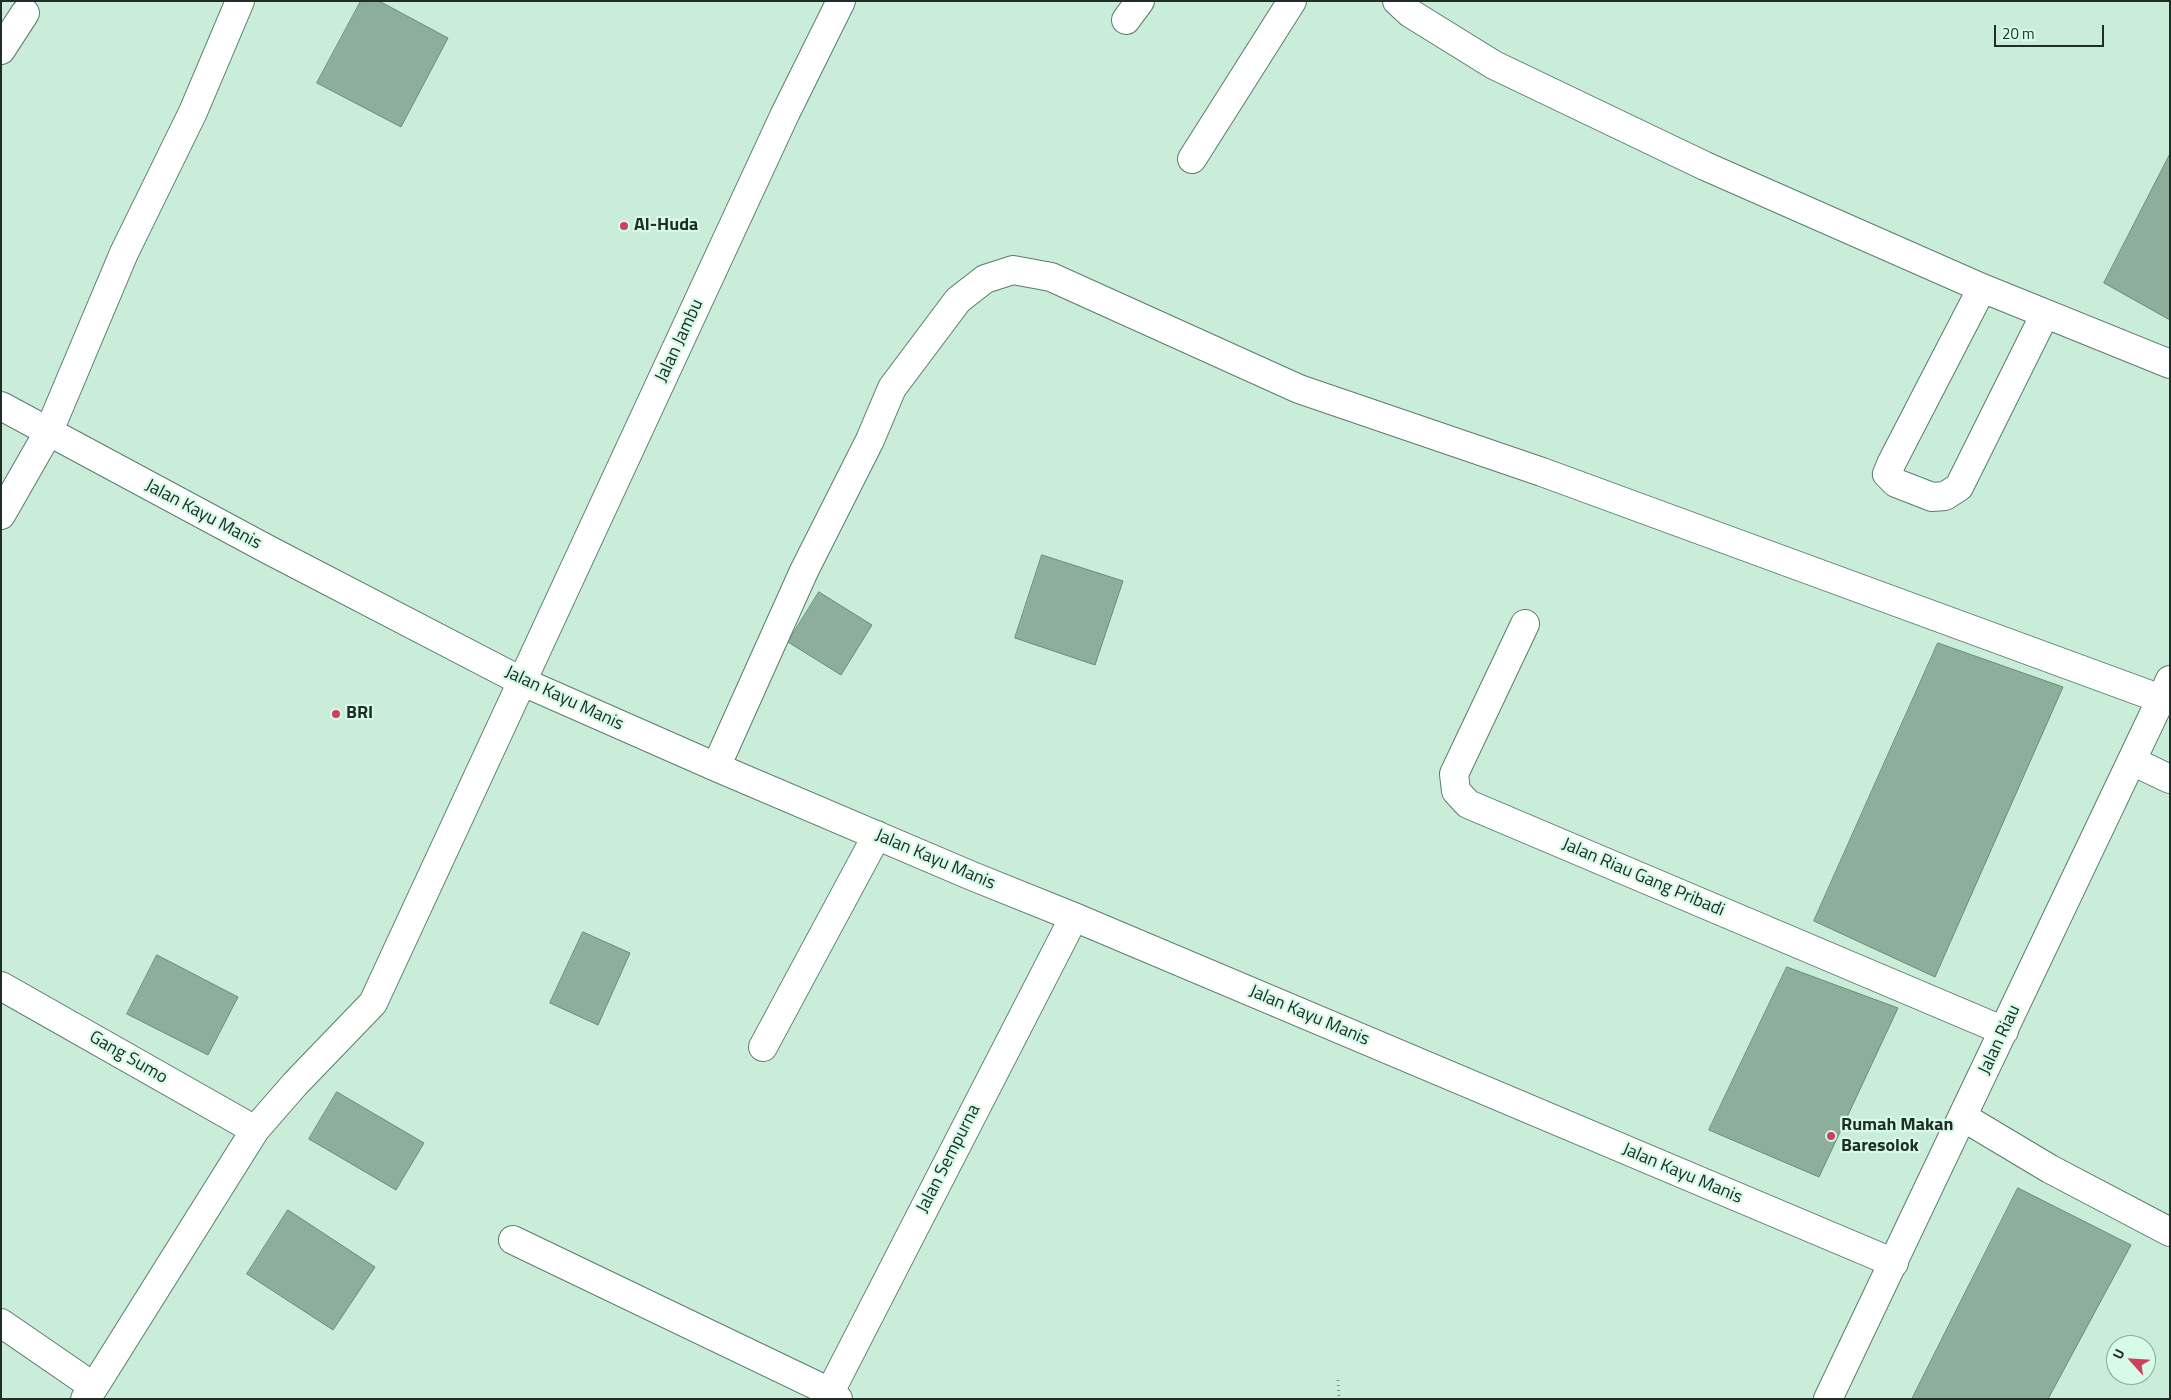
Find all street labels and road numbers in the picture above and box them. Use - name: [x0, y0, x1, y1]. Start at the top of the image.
- street label: Jalan Jambu: [651, 296, 709, 386]
- street label: Jalan Kayu Manis: [141, 475, 265, 555]
- street label: Jalan Kayu Manis: [501, 662, 627, 736]
- street label: Jalan Kayu Manis: [872, 825, 998, 895]
- street label: Jalan Riau Gang Pribadi: [1559, 834, 1727, 922]
- street label: Jalan Kayu Manis: [1246, 981, 1372, 1051]
- street label: Jalan Riau: [1974, 1002, 2026, 1078]
- street label: Gang Sumo: [85, 1027, 171, 1089]
- street label: Jalan Sempurna: [912, 1101, 986, 1217]
- street label: Jalan Kayu Manis: [1619, 1139, 1745, 1209]

